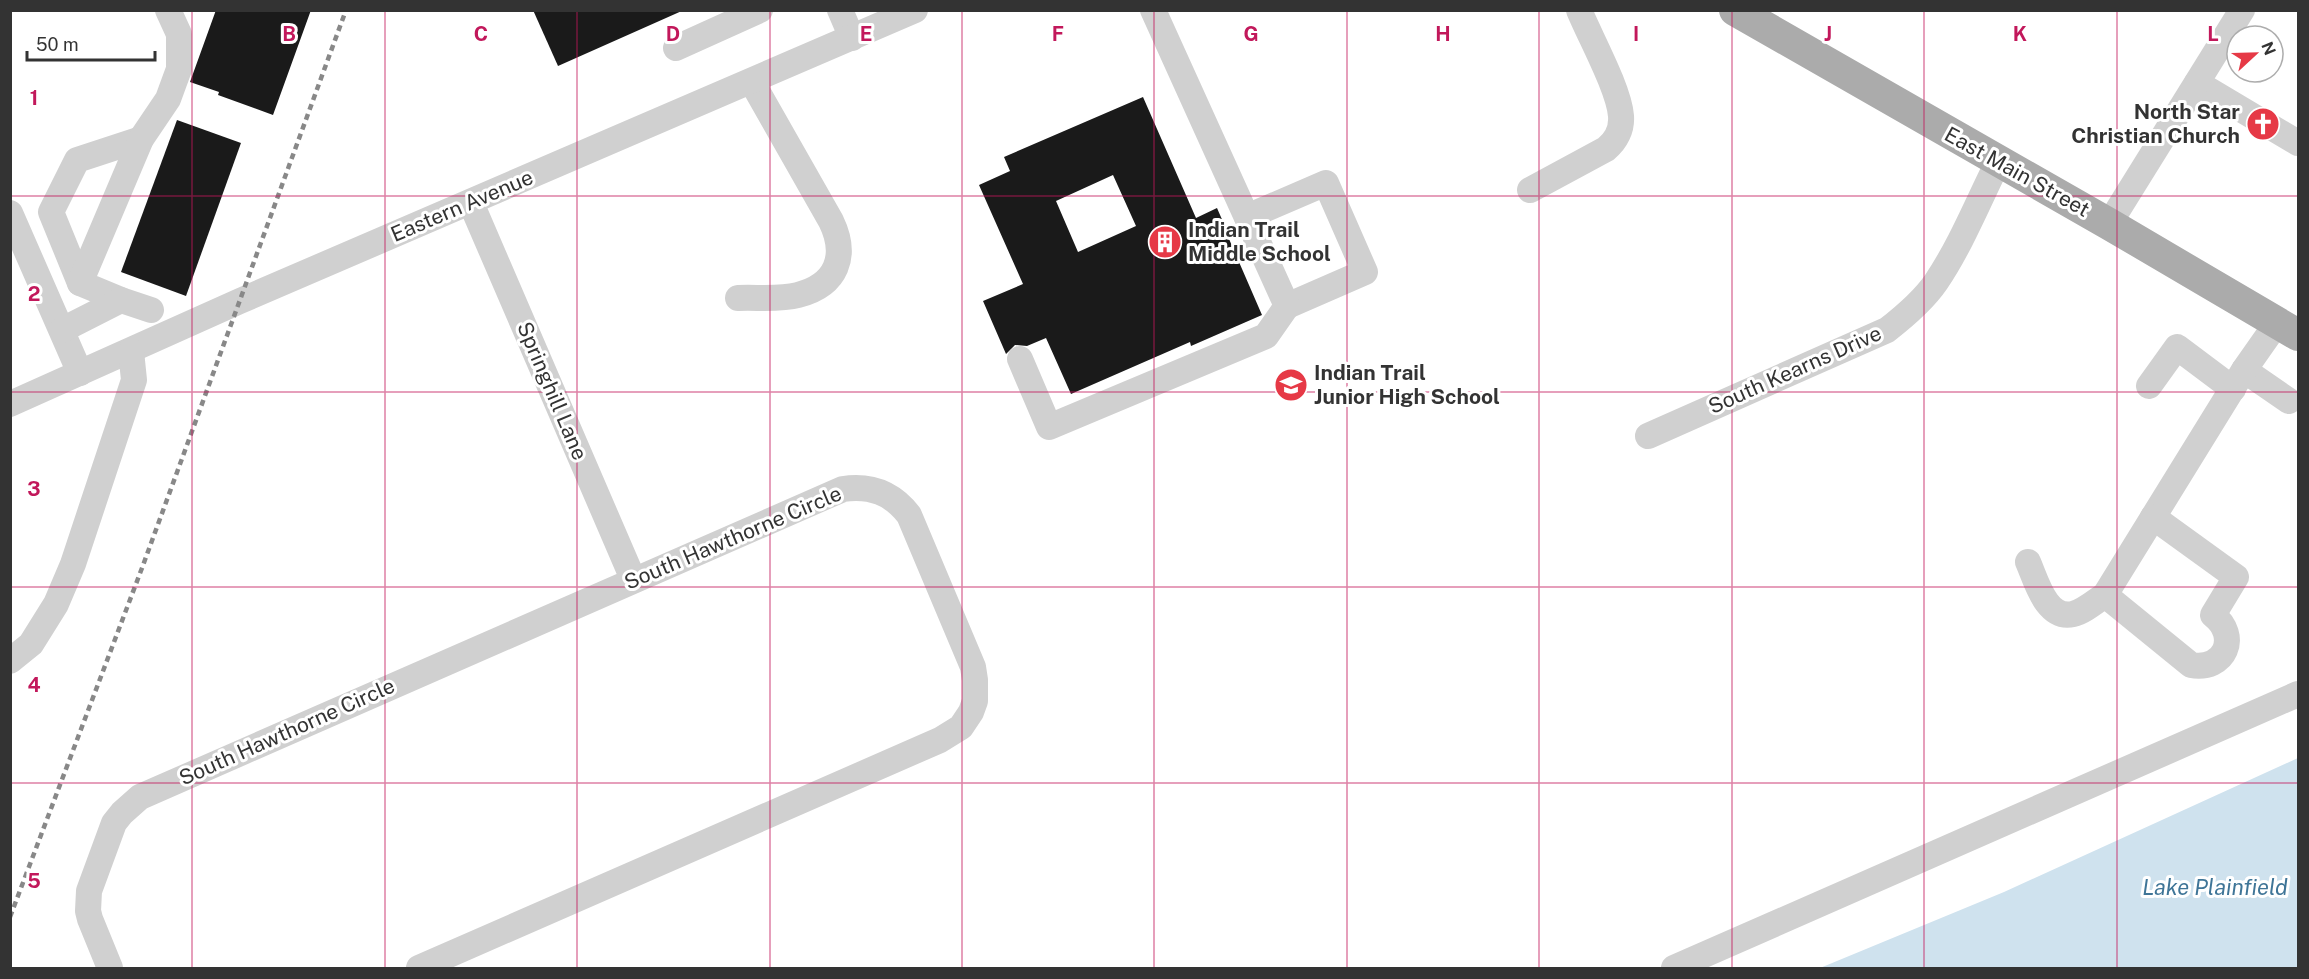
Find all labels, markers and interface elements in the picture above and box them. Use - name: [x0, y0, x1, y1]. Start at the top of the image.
- text: B: [282, 22, 296, 46]
- text: C: [474, 22, 488, 46]
- text: D: [666, 22, 680, 46]
- text: E: [860, 22, 872, 46]
- text: F: [1052, 22, 1064, 46]
- text: G: [1243, 22, 1259, 46]
- text: H: [1435, 22, 1451, 46]
- text: I: [1633, 22, 1639, 46]
- text: J: [1824, 22, 1832, 46]
- text: K: [2013, 22, 2027, 46]
- text: L: [2207, 22, 2219, 46]
- scale bar: [27, 24, 154, 62]
- north arrow: [2225, 24, 2285, 84]
- text: 50 m: [36, 34, 79, 55]
- text: N: [2257, 39, 2280, 58]
- text: 1: [30, 86, 38, 110]
- place label: North Star Christian Church: [2071, 99, 2240, 148]
- church icon: North Star Christian Church: [2245, 106, 2281, 142]
- street label: East Main Street: [1940, 121, 2094, 222]
- street label: Eastern Avenue: [387, 164, 537, 247]
- place label: Indian Trail Middle School: [1188, 217, 1331, 266]
- building icon: Indian Trail Middle School: [1147, 224, 1183, 260]
- text: 2: [28, 282, 40, 306]
- street label: Springhill Lane: [512, 318, 593, 464]
- street label: South Kearns Drive: [1704, 320, 1885, 419]
- place label: Indian Trail Junior High School: [1314, 360, 1500, 409]
- school or university icon: Indian Trail Junior High School: [1273, 367, 1309, 403]
- text: 3: [27, 477, 41, 501]
- street label: South Hawthorne Circle: [621, 480, 845, 595]
- text: 4: [27, 673, 41, 697]
- street label: South Hawthorne Circle: [175, 673, 398, 790]
- text: 5: [27, 869, 41, 893]
- water label: Lake Plainfield: [2142, 874, 2288, 900]

